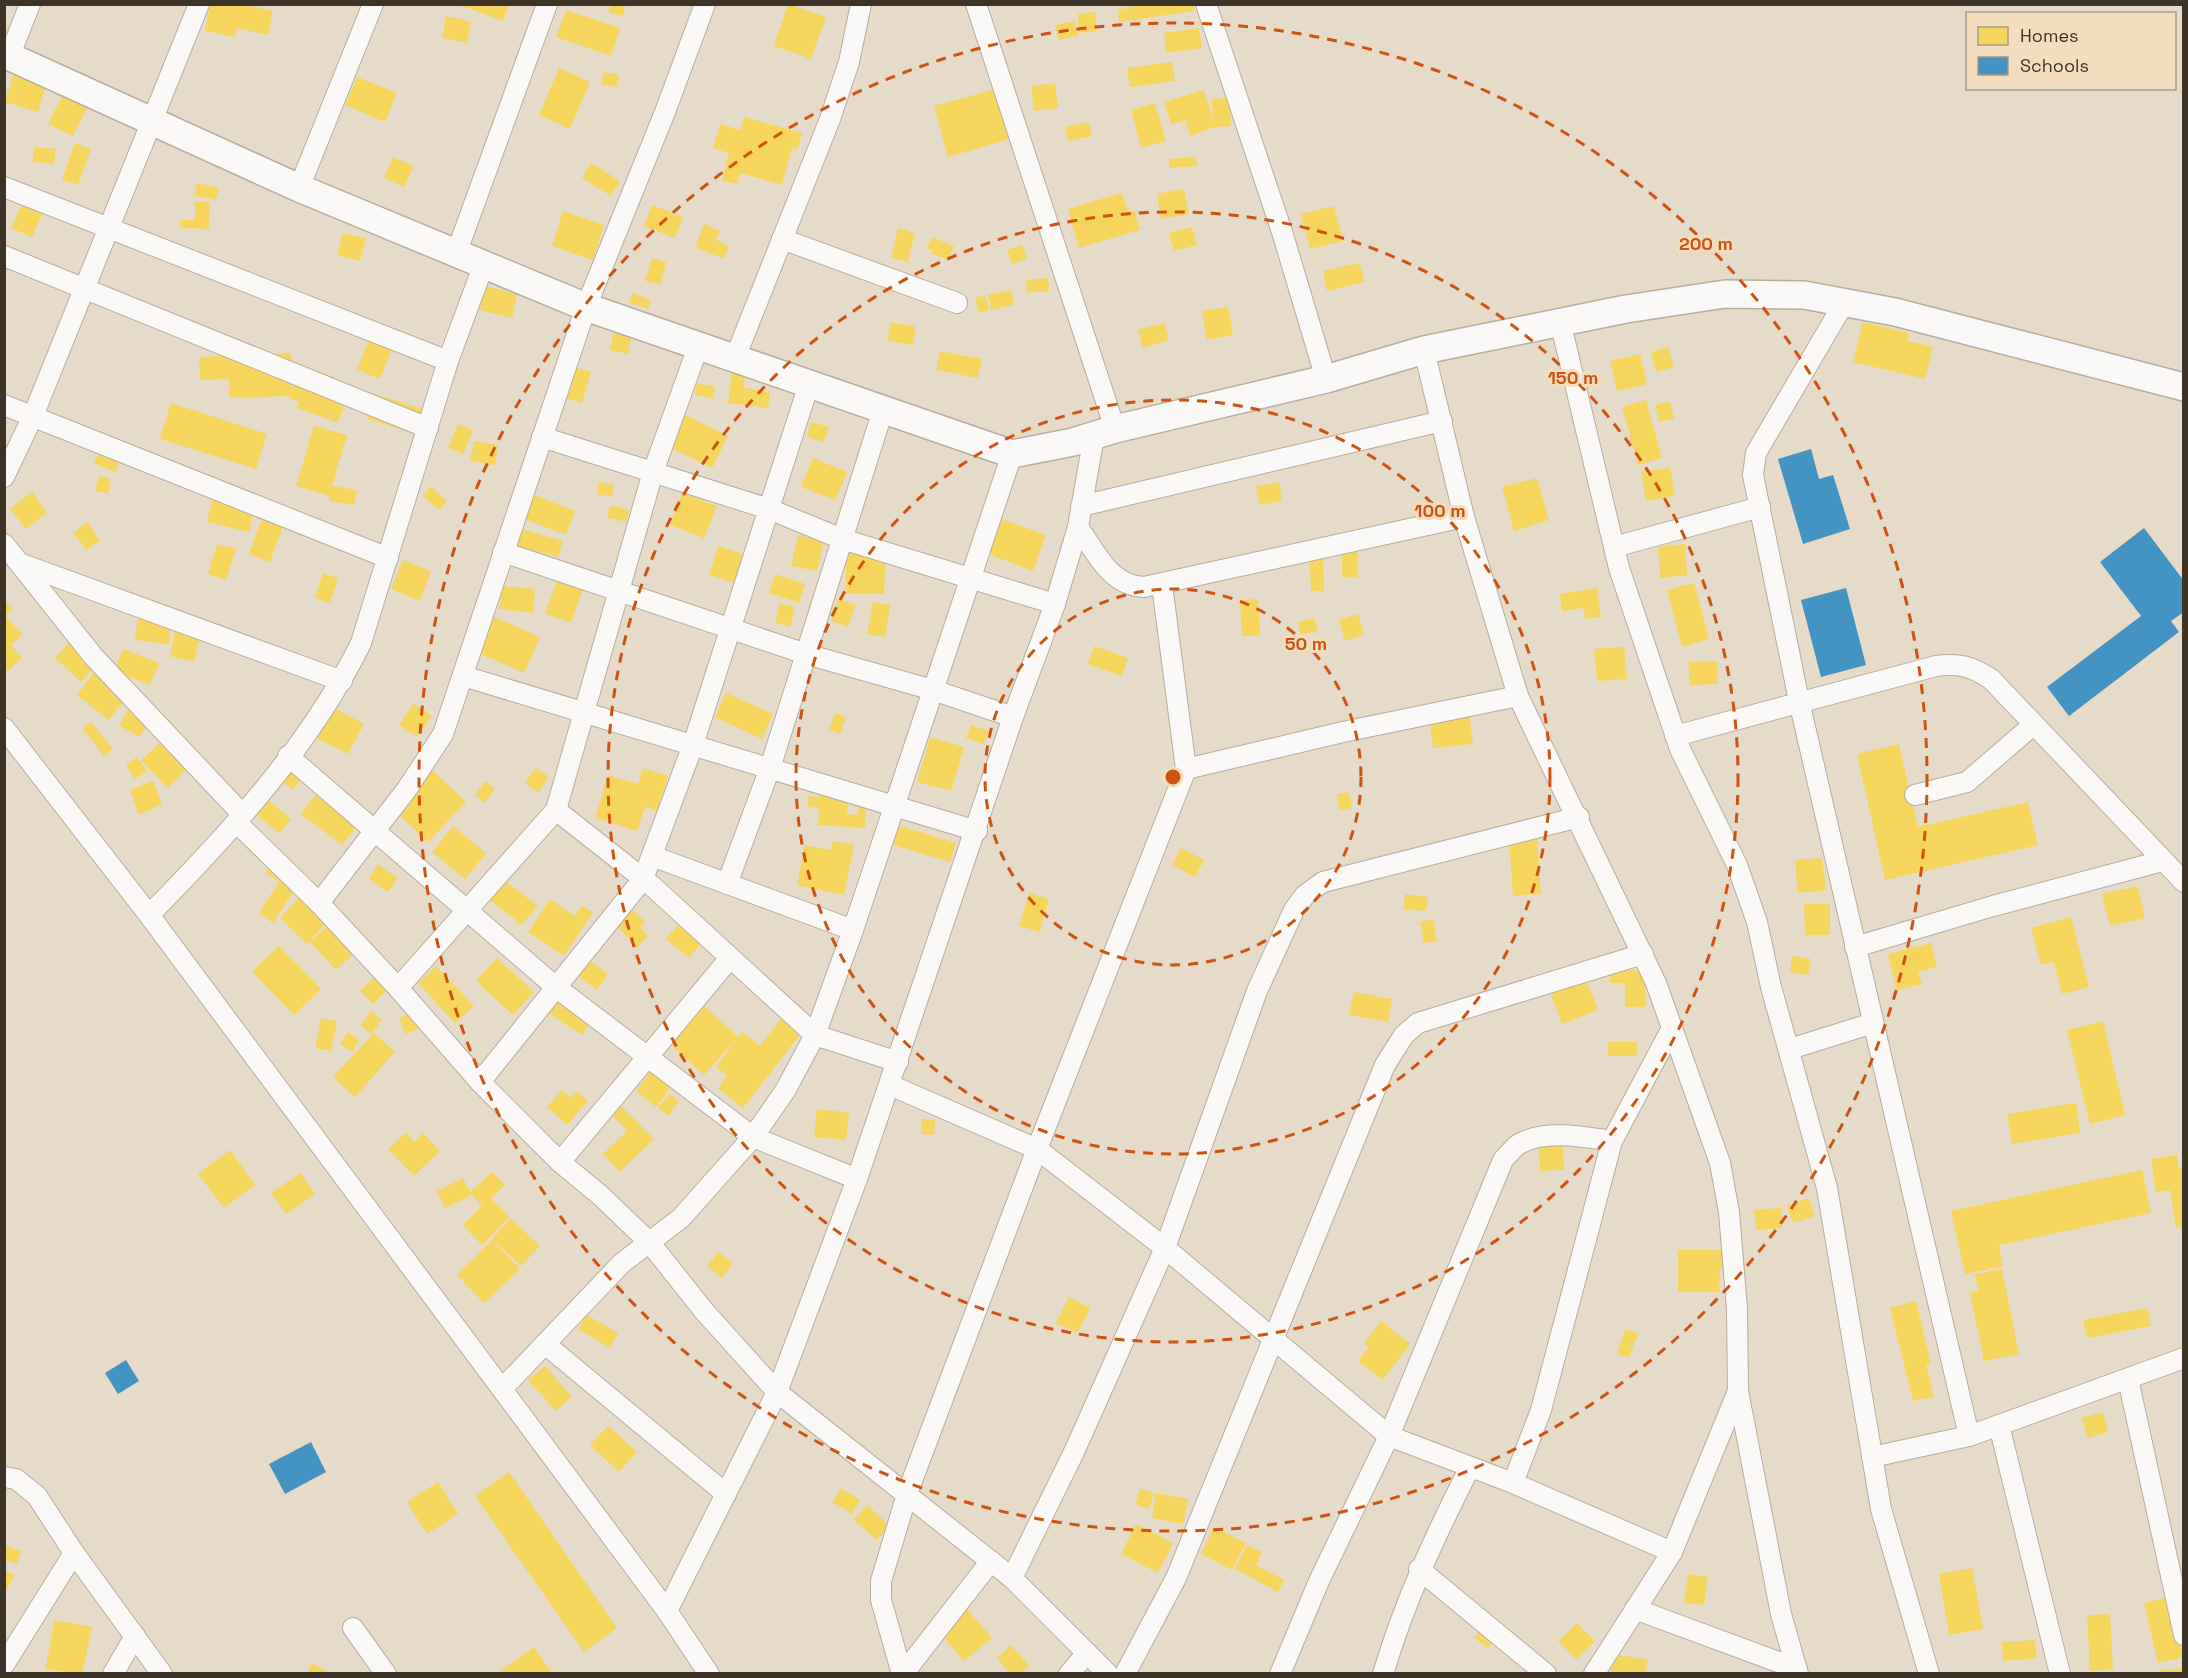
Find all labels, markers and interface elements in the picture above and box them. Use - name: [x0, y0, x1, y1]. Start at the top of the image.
- legend: [1966, 12, 2176, 90]
- text: Homes: [2020, 24, 2079, 47]
- text: Schools: [2020, 54, 2089, 77]
- text: 200 m: [1679, 232, 1733, 255]
- text: 150 m: [1548, 366, 1598, 389]
- text: 100 m: [1414, 499, 1466, 522]
- text: 50 m: [1285, 632, 1327, 655]
- centre of rings: [1163, 767, 1183, 787]

